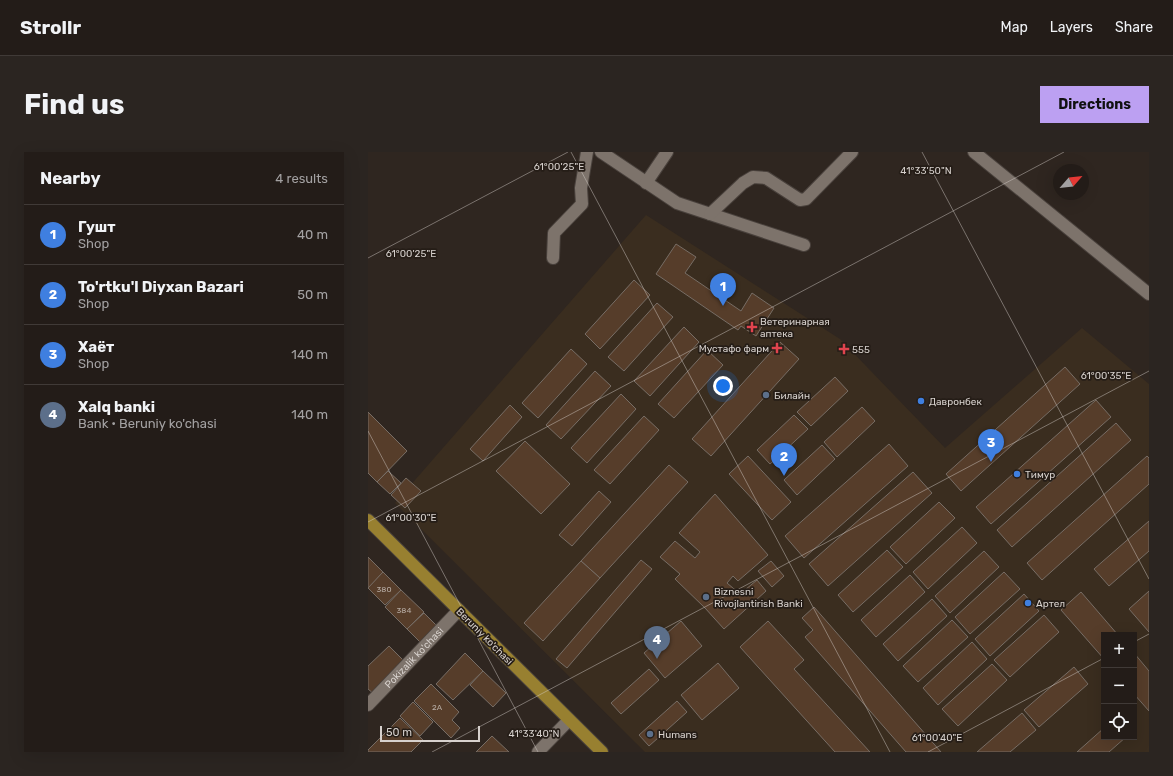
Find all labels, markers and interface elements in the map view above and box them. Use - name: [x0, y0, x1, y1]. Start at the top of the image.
- text: Strollr: [20, 16, 81, 39]
- text: Map: [1001, 19, 1028, 36]
- text: Layers: [1050, 19, 1093, 36]
- text: Share: [1115, 19, 1153, 36]
- button: Directions: [1040, 86, 1149, 123]
- text: Find us: [24, 88, 124, 121]
- text: 61°00'25"E: [534, 161, 584, 173]
- north arrow: [1053, 164, 1089, 200]
- text: 41°33'50"N: [900, 165, 952, 177]
- text: Nearby: [40, 168, 101, 188]
- text: 4 results: [275, 171, 328, 186]
- text: Гушт: [78, 218, 115, 236]
- text: 1: [50, 227, 56, 242]
- text: 40 m: [297, 227, 328, 242]
- text: Shop: [78, 236, 109, 251]
- text: 61°00'25"E: [386, 248, 436, 260]
- pin: 1: [710, 273, 736, 306]
- text: To'rtku'l Diyxan Bazari: [78, 278, 244, 296]
- text: 2: [49, 287, 57, 302]
- text: 50 m: [297, 287, 328, 302]
- text: Shop: [78, 296, 109, 311]
- place label: Ветеринарная аптека: [760, 316, 830, 340]
- marker: Ветеринарная аптека: [747, 322, 757, 332]
- text: Хаёт: [78, 338, 114, 356]
- place label: Мустафо фарм: [699, 343, 769, 355]
- marker: Мустафо фарм: [772, 343, 782, 353]
- marker: 555: [839, 344, 849, 354]
- place label: 555: [852, 344, 870, 356]
- text: 3: [49, 347, 57, 362]
- text: 140 m: [291, 347, 328, 362]
- text: Shop: [78, 356, 109, 371]
- text: 61°00'35"E: [1081, 370, 1131, 382]
- your location: [713, 376, 733, 396]
- marker: Билайн: [761, 390, 771, 400]
- place label: Билайн: [774, 390, 810, 402]
- marker: Давронбек: [916, 396, 926, 406]
- place label: Давронбек: [929, 396, 982, 408]
- text: Xalq banki: [78, 398, 155, 416]
- text: 4: [49, 407, 57, 422]
- text: 140 m: [291, 407, 328, 422]
- text: Bank · Beruniy ko'chasi: [78, 416, 217, 431]
- pin: 3: [978, 429, 1004, 462]
- pin: 2: [771, 443, 797, 476]
- marker: Тимур: [1012, 469, 1022, 479]
- place label: Тимур: [1025, 469, 1055, 481]
- text: 61°00'30"E: [386, 512, 437, 524]
- house number: 380: [377, 585, 391, 594]
- place label: Biznesni Rivojlantirish Banki: [714, 586, 803, 610]
- marker: Biznesni Rivojlantirish Banki: [701, 592, 711, 602]
- marker: Артел: [1023, 598, 1033, 608]
- place label: Артел: [1036, 598, 1065, 610]
- house number: 384: [397, 606, 411, 615]
- street label: Beruniy ko'chasi: [453, 606, 515, 668]
- street label: Pokizalik ko'chasi: [382, 625, 446, 691]
- pin: 4: [644, 626, 670, 659]
- map controls: [1101, 632, 1137, 740]
- button: +: [1101, 632, 1137, 668]
- button: −: [1101, 668, 1137, 704]
- house number: 2A: [432, 703, 443, 712]
- button: locate: [1101, 704, 1137, 740]
- scale bar: [380, 724, 480, 743]
- text: 50 m: [386, 726, 412, 739]
- text: 41°33'40"N: [508, 728, 560, 740]
- marker: Humans: [645, 729, 655, 739]
- place label: Humans: [658, 729, 697, 741]
- text: 61°00'40"E: [912, 732, 962, 744]

